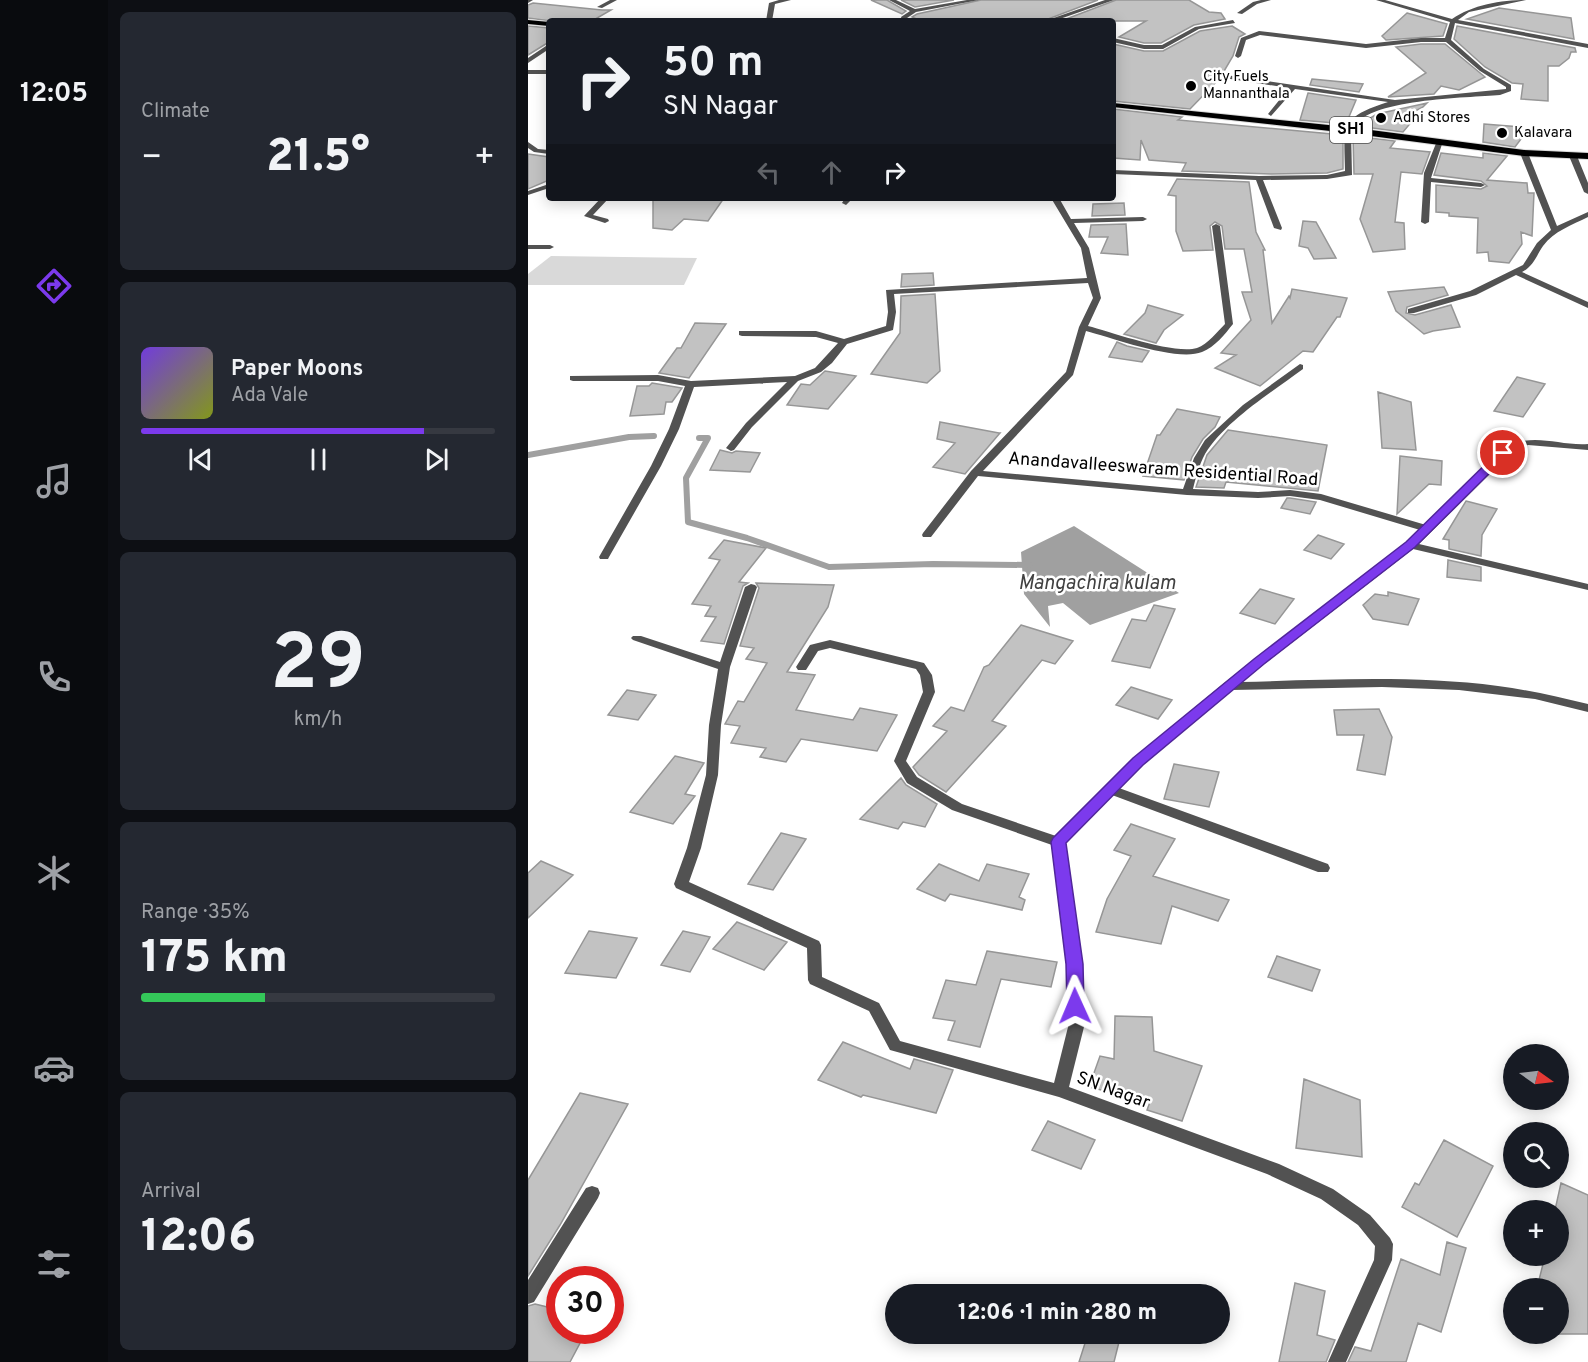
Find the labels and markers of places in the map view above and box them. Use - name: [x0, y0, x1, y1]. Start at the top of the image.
- place label: City Fuels Mannanthala: [1203, 68, 1290, 104]
- marker: City Fuels Mannanthala: [1184, 79, 1198, 93]
- place label: Adhi Stores: [1393, 109, 1470, 128]
- marker: Adhi Stores: [1374, 111, 1388, 125]
- place label: Kalavara: [1514, 124, 1572, 143]
- marker: Kalavara: [1495, 126, 1509, 140]
- pin: [1477, 427, 1528, 478]

